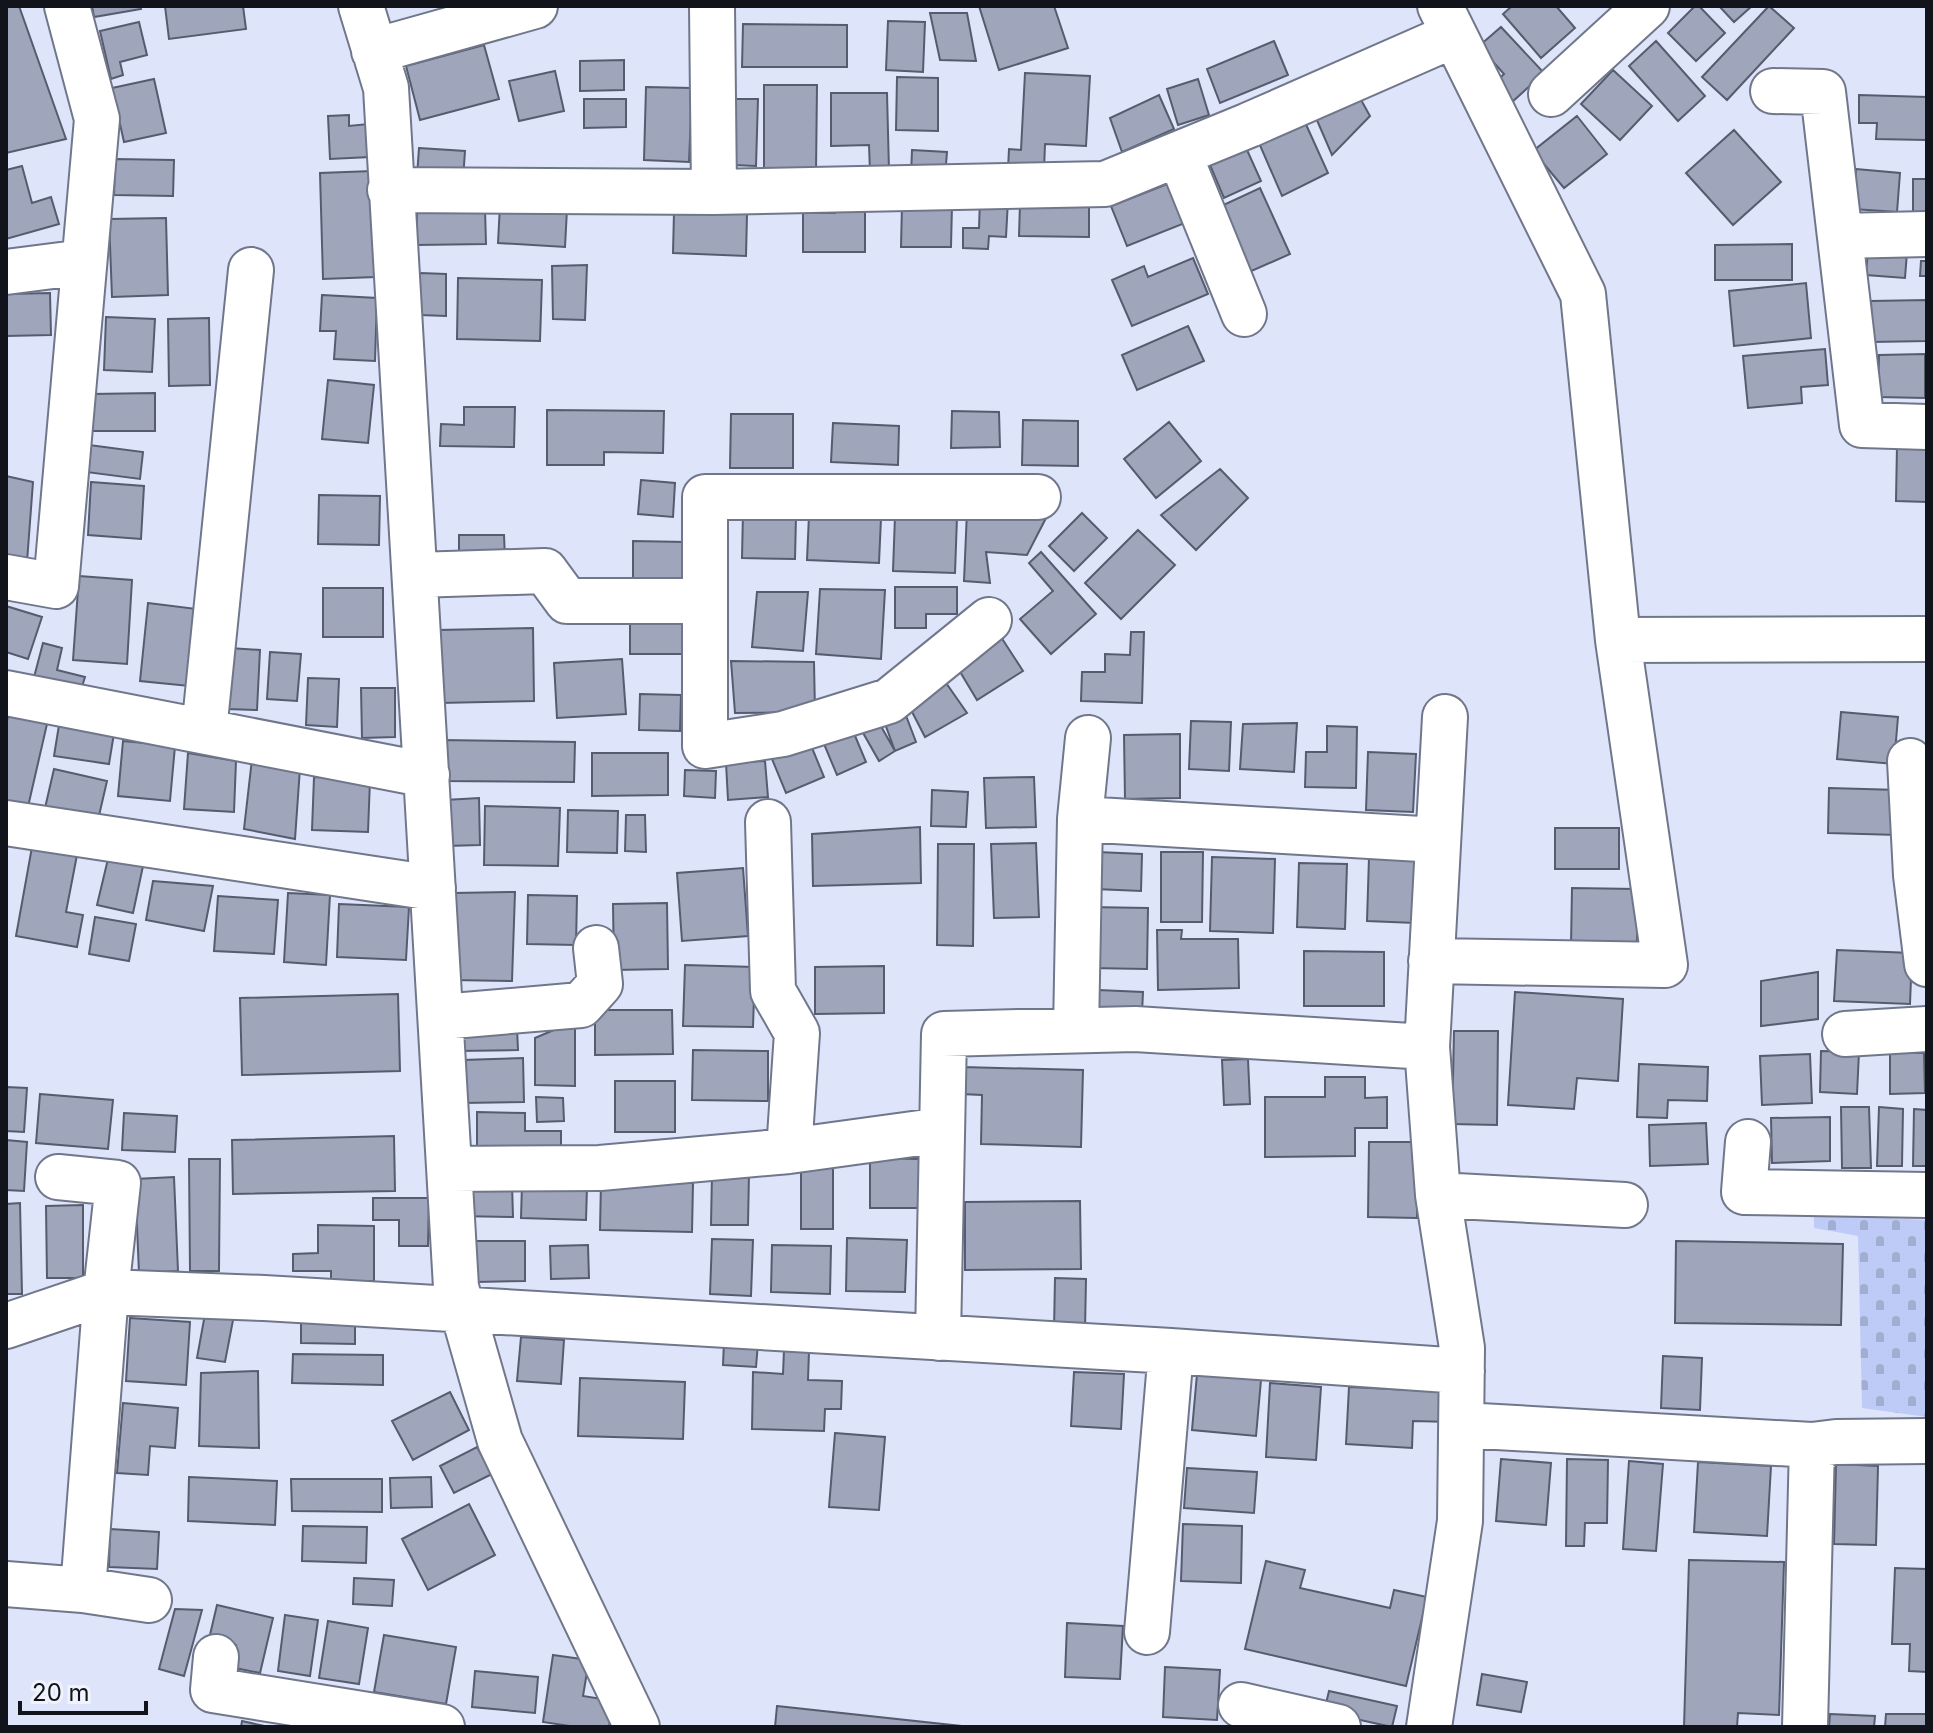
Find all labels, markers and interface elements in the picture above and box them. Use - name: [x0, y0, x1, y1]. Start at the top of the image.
- scale bar: [20, 1665, 146, 1715]
- text: 20 m: [32, 1678, 90, 1707]

